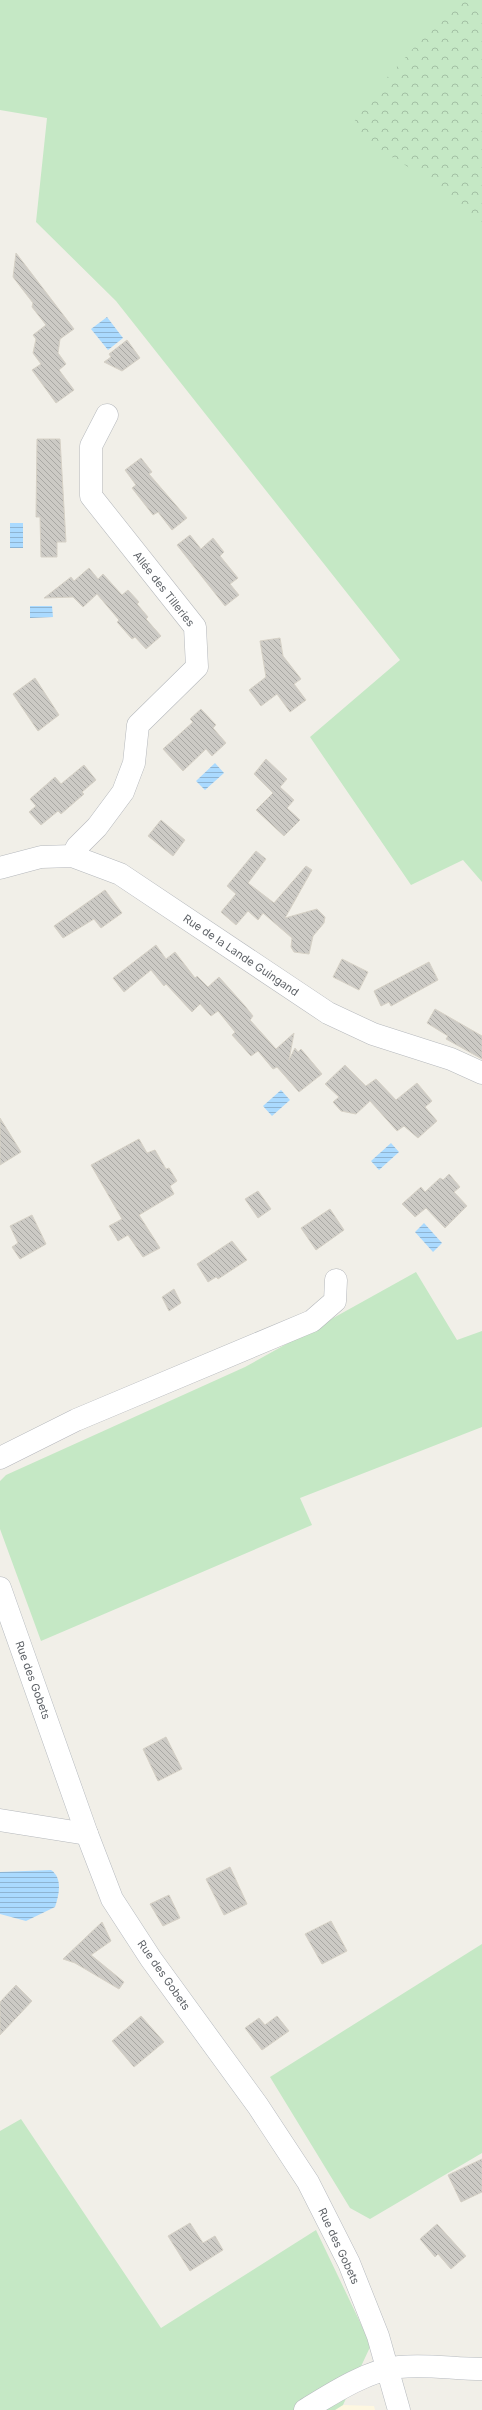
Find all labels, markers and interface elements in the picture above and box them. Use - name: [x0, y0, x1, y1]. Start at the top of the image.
- street label: Allée des Tilleries: [130, 549, 198, 630]
- street label: Rue de la Lande Guingand: [181, 911, 301, 999]
- street label: Rue des Gobets: [12, 1639, 54, 1721]
- street label: Rue des Gobets: [135, 1937, 193, 2013]
- street label: Rue des Gobets: [315, 2206, 363, 2286]

